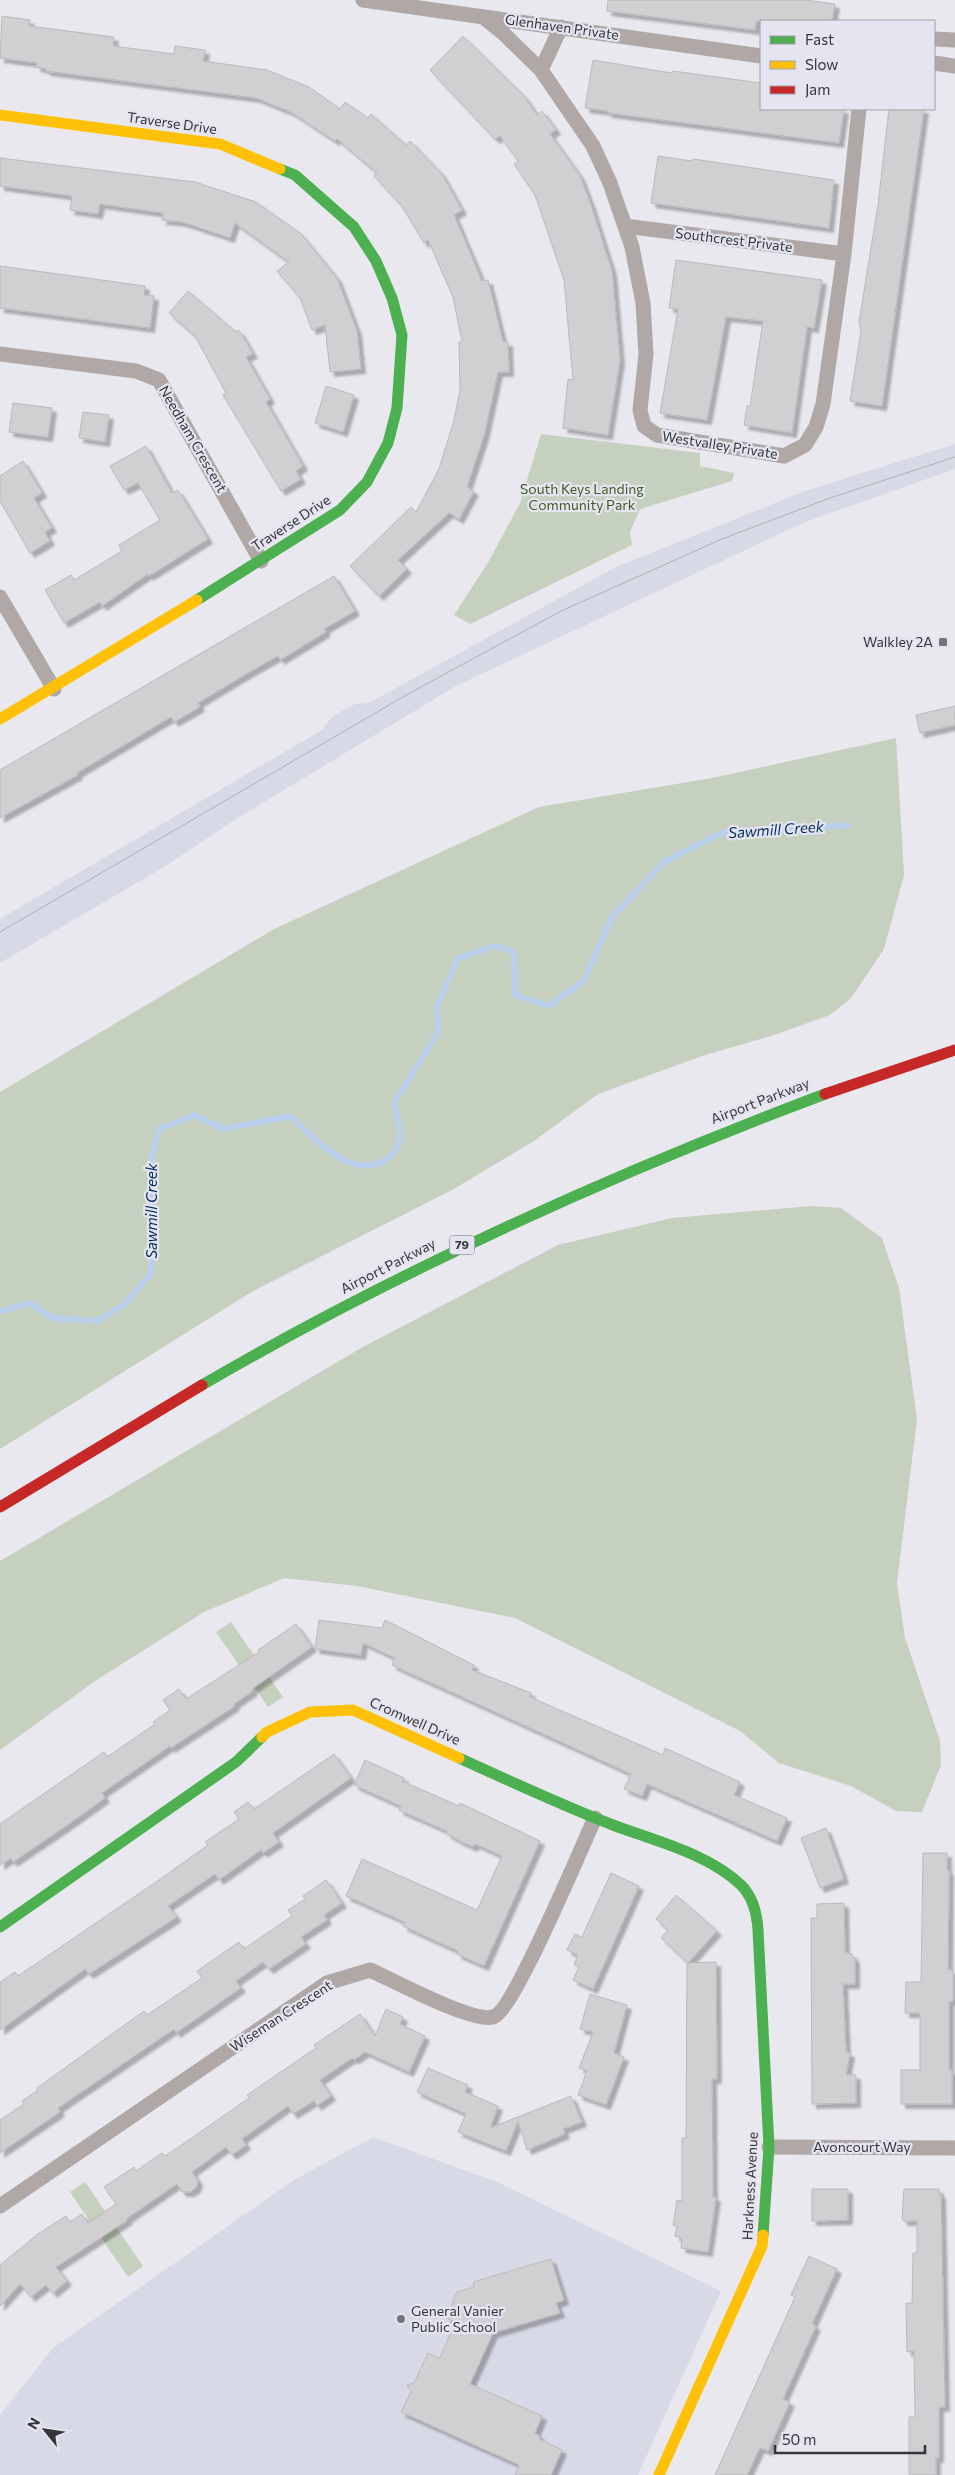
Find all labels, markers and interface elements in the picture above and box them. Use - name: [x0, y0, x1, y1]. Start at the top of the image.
- street label: Glenhaven Private: [504, 10, 620, 43]
- legend: [760, 20, 935, 110]
- text: Fast: [805, 30, 834, 48]
- text: Slow: [805, 55, 838, 73]
- text: Jam: [805, 80, 830, 98]
- street label: Traverse Drive: [126, 108, 218, 137]
- street label: Southcrest Private: [674, 224, 794, 255]
- street label: Needham Crescent: [156, 382, 231, 495]
- street label: Westvalley Private: [661, 427, 779, 462]
- park label: South Keys Landing Community Park: [520, 480, 644, 513]
- street label: Traverse Drive: [248, 491, 333, 554]
- place label: Walkley 2A: [863, 633, 933, 650]
- marker: Walkley 2A: [937, 636, 949, 648]
- water label: Sawmill Creek: [728, 817, 825, 841]
- street label: Airport Parkway: [708, 1074, 812, 1127]
- water label: Sawmill Creek: [142, 1162, 160, 1259]
- street label: Airport Parkway: [337, 1234, 438, 1297]
- road number: 79: [450, 1236, 474, 1254]
- street label: Cromwell Drive: [367, 1693, 463, 1748]
- street label: Wiseman Crescent: [226, 1976, 335, 2055]
- street label: Harkness Avenue: [738, 2131, 761, 2241]
- street label: Avoncourt Way: [813, 2138, 911, 2155]
- place label: General Vanier Public School: [411, 2302, 504, 2335]
- marker: General Vanier Public School: [395, 2313, 407, 2325]
- north arrow: [20, 2405, 70, 2455]
- text: N: [23, 2414, 43, 2432]
- scale bar: [775, 2422, 925, 2454]
- text: 50 m: [782, 2430, 816, 2448]

